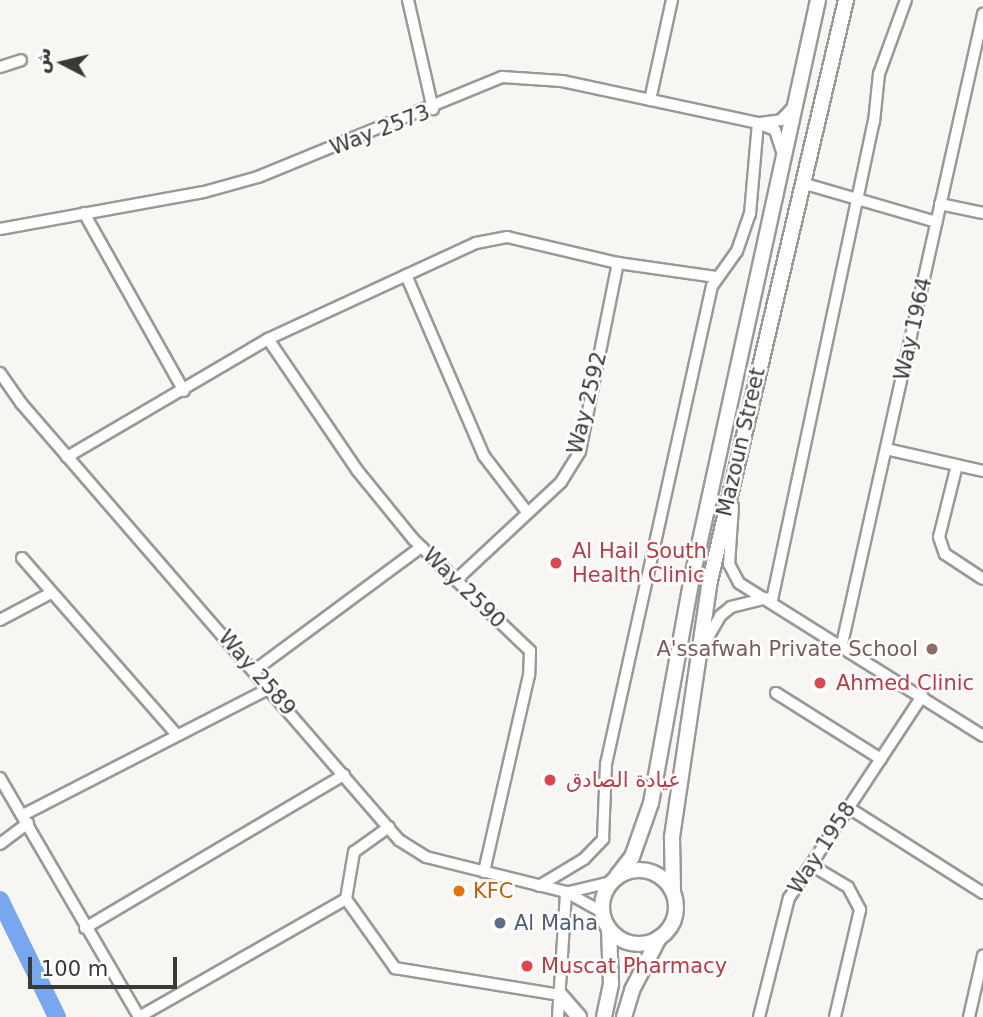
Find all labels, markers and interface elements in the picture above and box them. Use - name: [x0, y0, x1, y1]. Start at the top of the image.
- north arrow: [28, 28, 98, 98]
- text: ش: [30, 46, 55, 75]
- street label: Way 2573: [327, 99, 433, 161]
- street label: Way 1964: [889, 275, 937, 383]
- street label: Way 2592: [562, 349, 612, 457]
- street label: Mazoun Street: [712, 365, 770, 519]
- place label: Al Hail South Health Clinic: [572, 538, 707, 588]
- street label: Way 2590: [418, 543, 510, 633]
- marker: Al Hail South Health Clinic: [546, 553, 566, 573]
- street label: Way 2589: [213, 625, 301, 721]
- place label: A'ssafwah Private School: [656, 636, 918, 662]
- marker: A'ssafwah Private School: [924, 641, 940, 657]
- place label: Ahmed Clinic: [836, 670, 974, 696]
- marker: Ahmed Clinic: [810, 673, 830, 693]
- place label: عيادة الصادق: [566, 767, 681, 793]
- marker: عيادة الصادق: [540, 770, 560, 790]
- street label: Way 1958: [783, 797, 861, 899]
- place label: KFC: [473, 878, 514, 904]
- marker: KFC: [451, 883, 467, 899]
- place label: Al Maha: [514, 910, 598, 936]
- marker: Al Maha: [492, 915, 508, 931]
- scale bar: [32, 944, 180, 988]
- place label: Muscat Pharmacy: [541, 953, 727, 979]
- text: 100 m: [41, 957, 108, 981]
- marker: Muscat Pharmacy: [519, 958, 535, 974]

